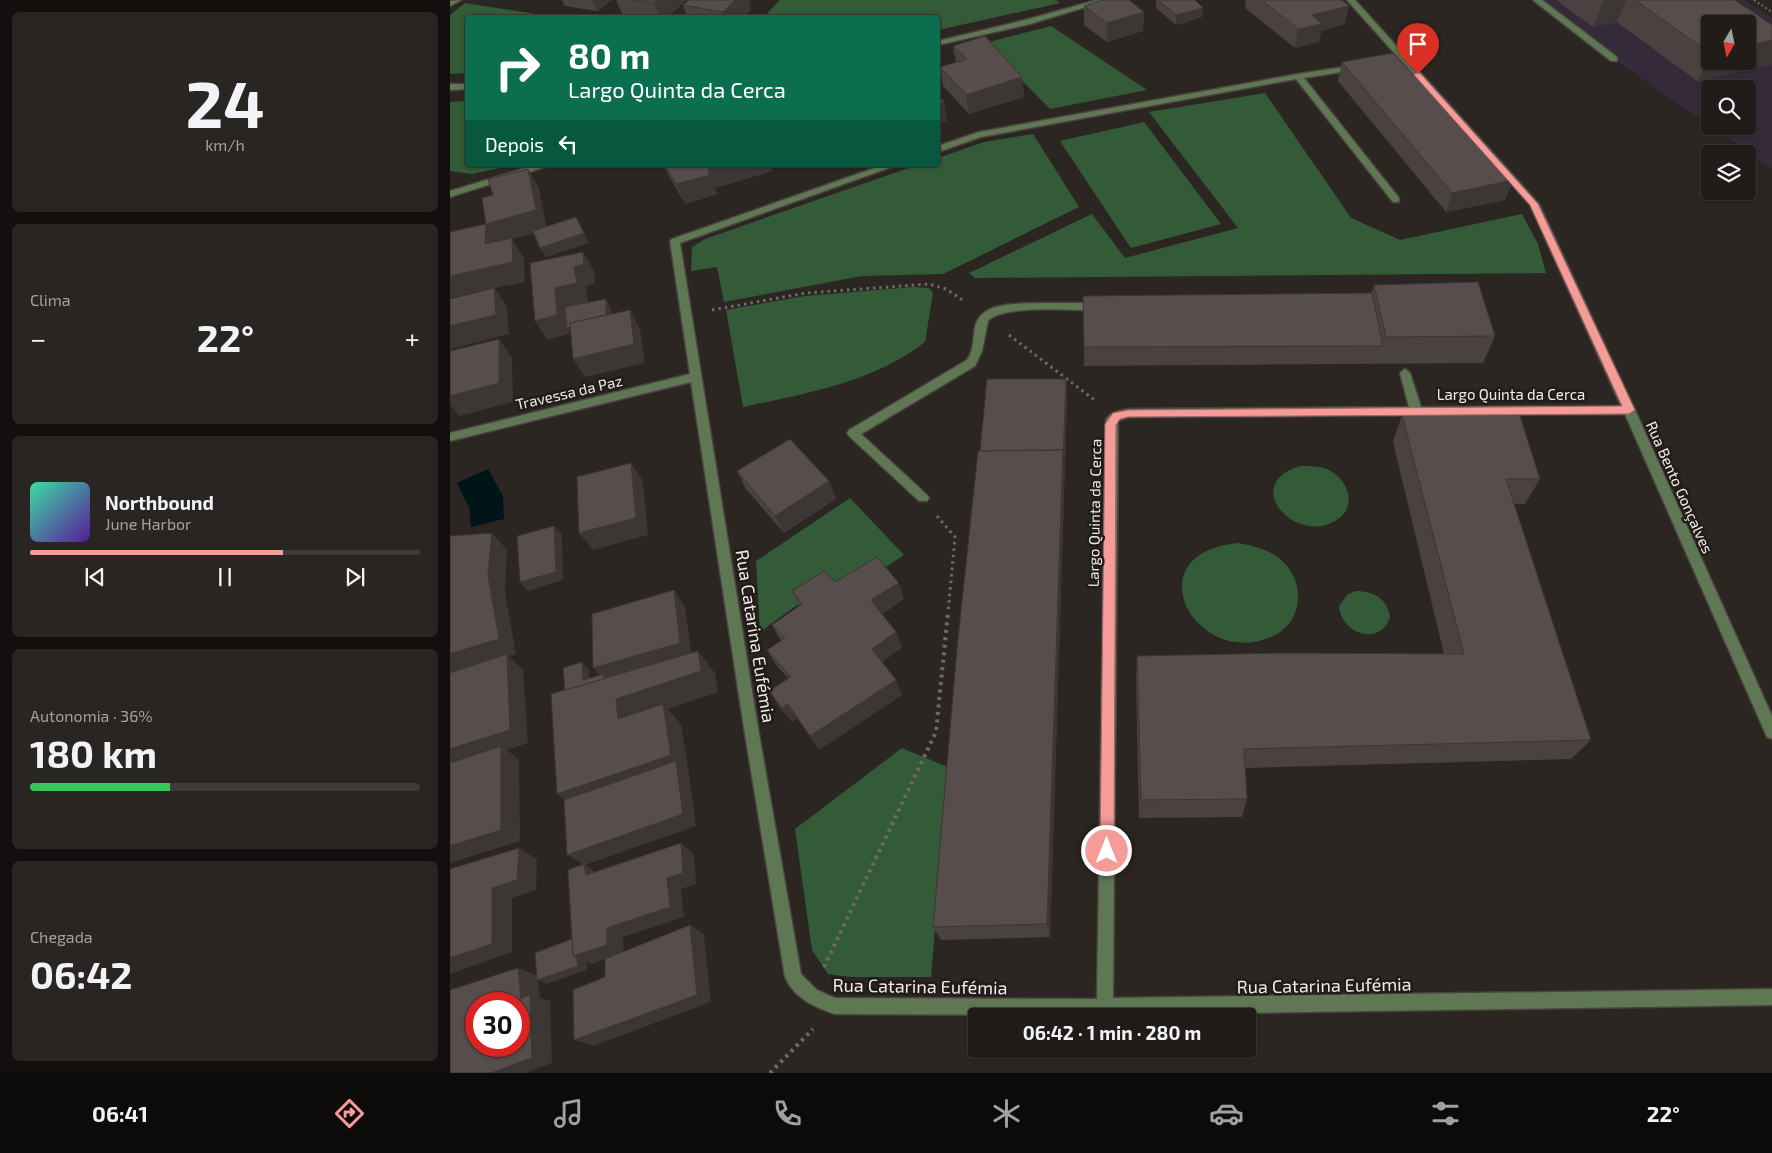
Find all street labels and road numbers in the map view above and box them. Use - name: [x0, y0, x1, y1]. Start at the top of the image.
- street label: Travessa da Paz: [514, 371, 624, 413]
- street label: Largo Quinta da Cerca: [1437, 385, 1585, 404]
- street label: Rua Bento Gonçalves: [1642, 418, 1717, 556]
- street label: Largo Quinta da Cerca: [1084, 439, 1105, 587]
- street label: Rua Catarina Eufémia: [731, 548, 781, 724]
- street label: Rua Catarina Eufémia: [1236, 972, 1412, 998]
- street label: Rua Catarina Eufémia: [832, 973, 1008, 999]

